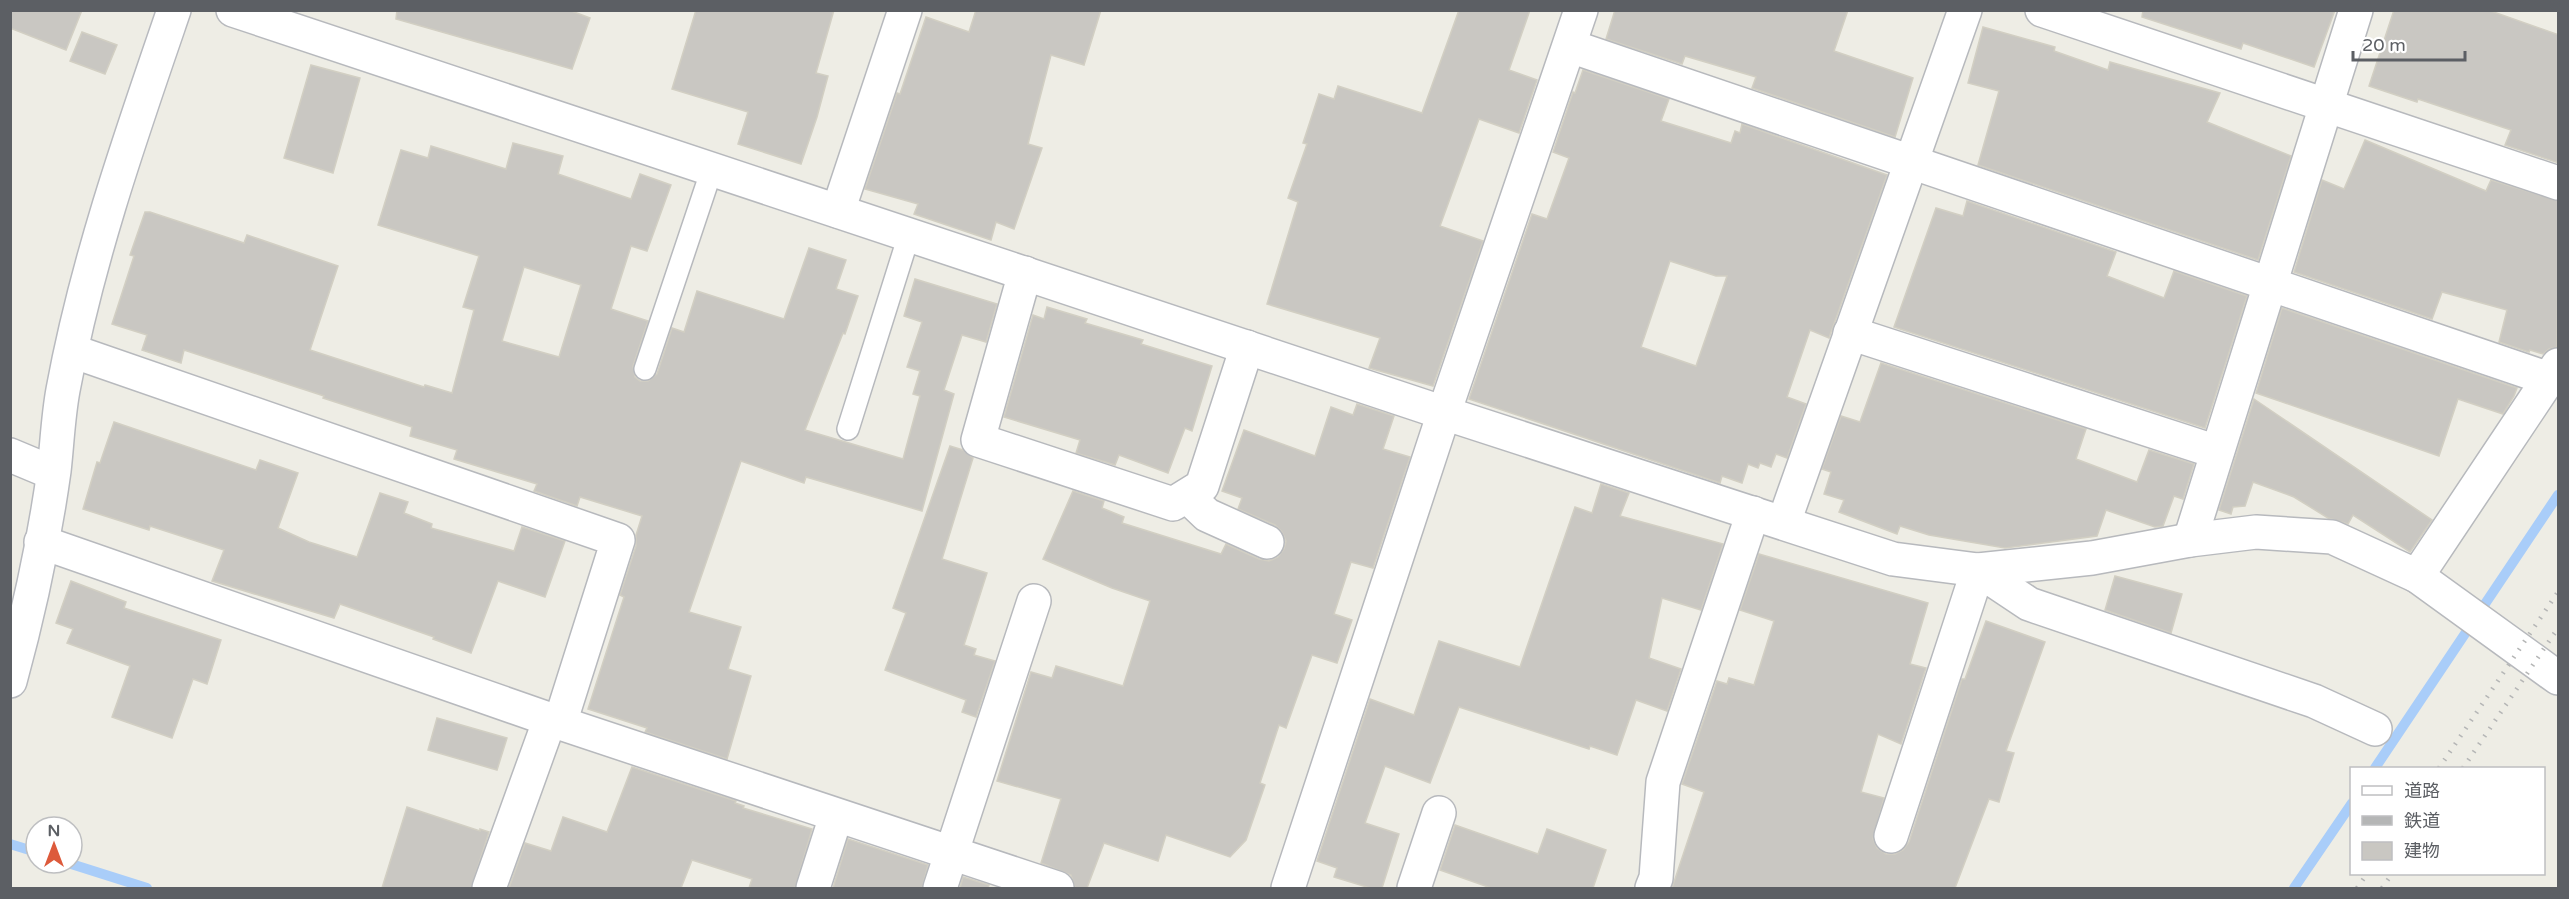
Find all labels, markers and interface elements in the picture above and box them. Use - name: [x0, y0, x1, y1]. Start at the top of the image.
- scale bar: [2353, 24, 2466, 62]
- text: 20 m: [2362, 34, 2406, 56]
- legend: [2350, 767, 2545, 875]
- text: 道路: [2404, 780, 2440, 802]
- text: 鉄道: [2404, 810, 2440, 832]
- north arrow: [24, 815, 84, 875]
- text: N: [48, 821, 60, 841]
- text: 建物: [2404, 840, 2440, 862]

